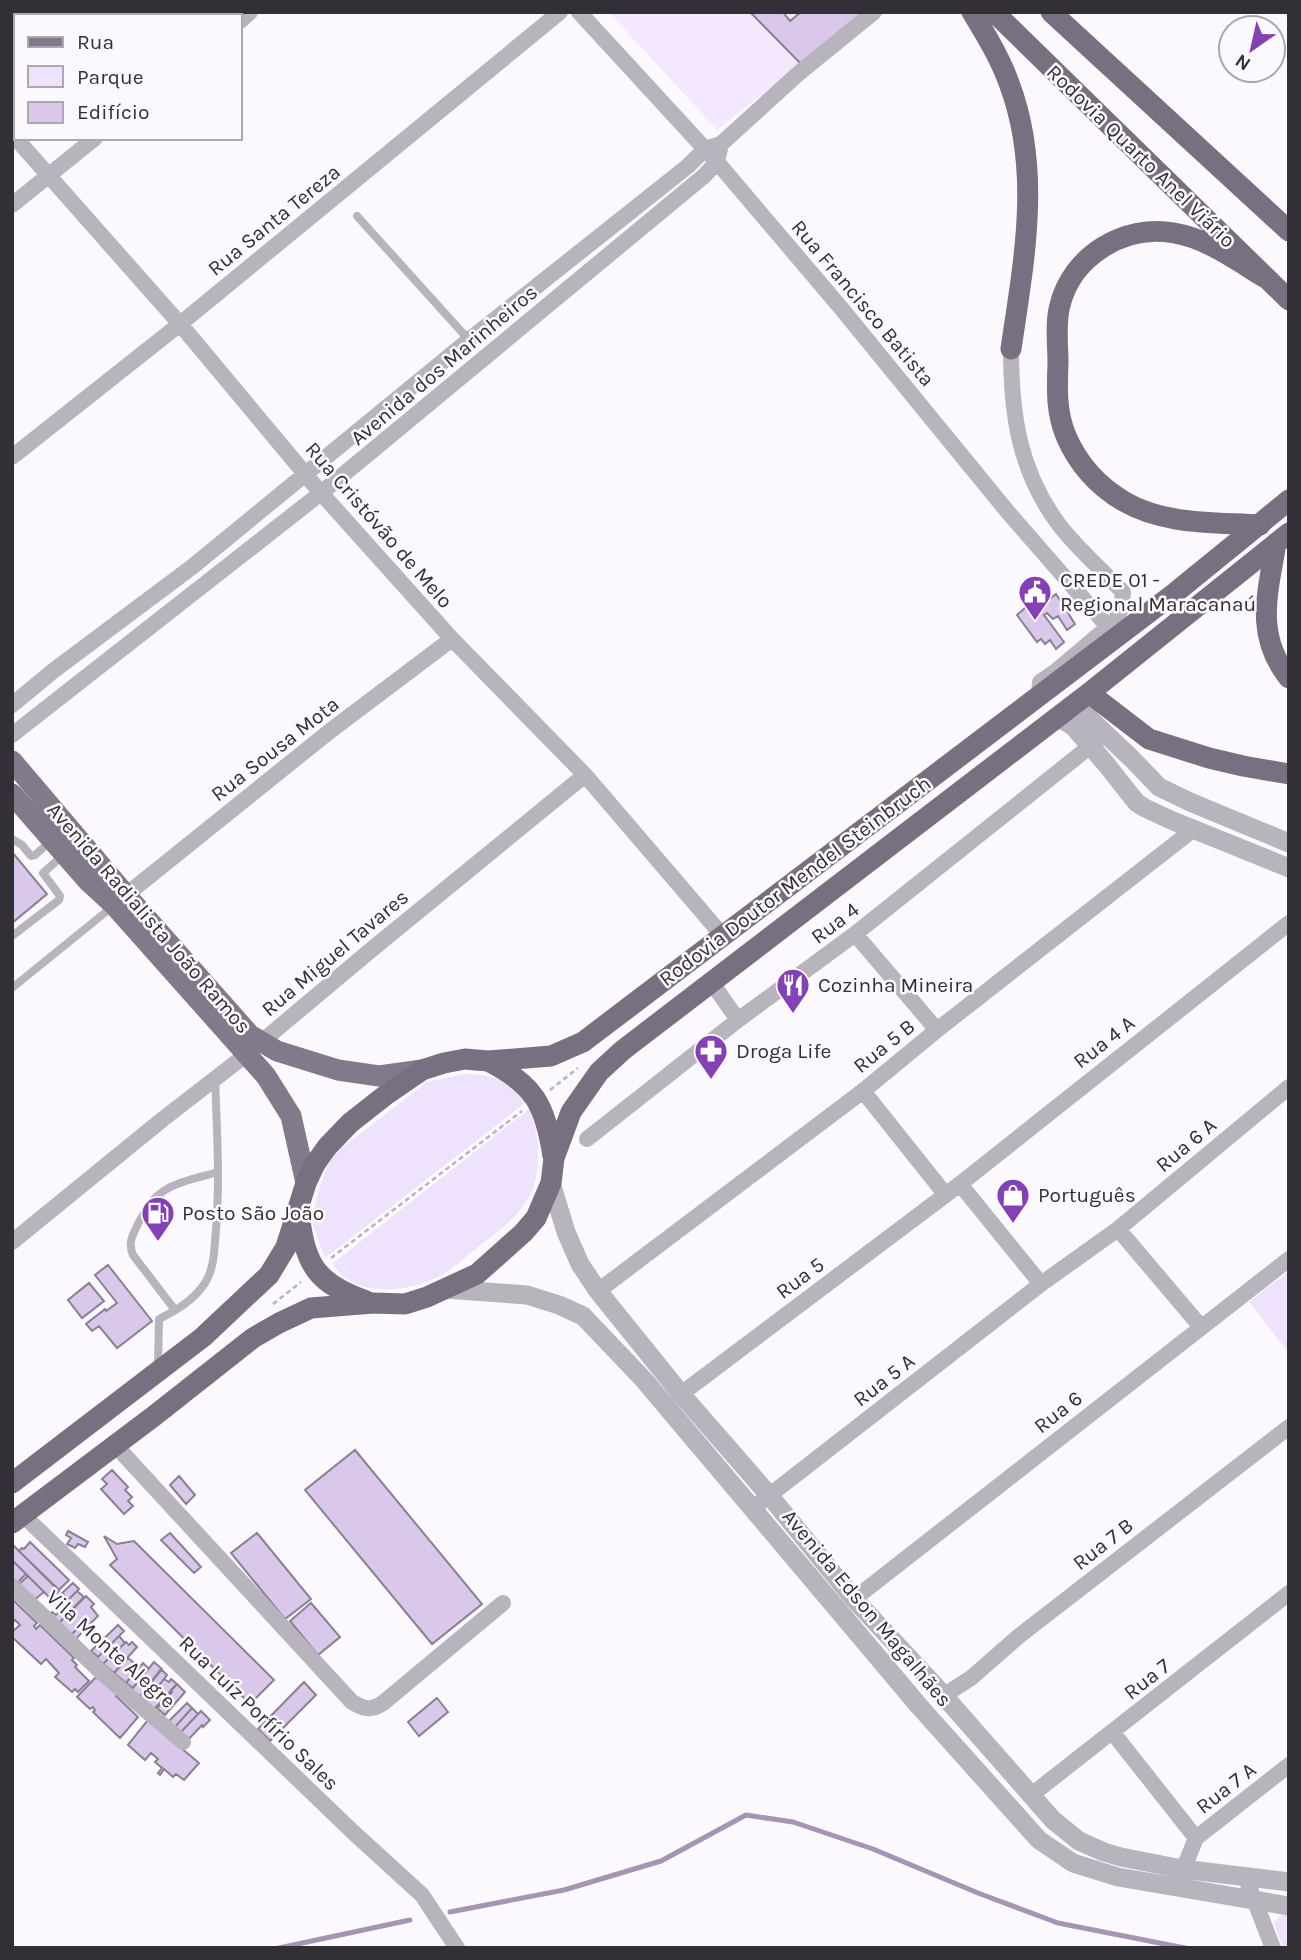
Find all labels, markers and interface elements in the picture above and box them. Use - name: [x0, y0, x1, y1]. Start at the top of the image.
- legend: [14, 14, 242, 140]
- north arrow: [1217, 14, 1287, 84]
- text: Rua: [77, 30, 114, 54]
- text: N: [1231, 49, 1255, 75]
- street label: Rodovia Quarto Anel Viário: [1042, 60, 1240, 252]
- text: Parque: [77, 65, 144, 89]
- text: Edifício: [77, 100, 150, 124]
- street label: Rua Santa Tereza: [203, 159, 345, 281]
- street label: Rua Francisco Batista: [786, 215, 940, 391]
- street label: Avenida dos Marinheiros: [346, 280, 542, 450]
- street label: Rua Cristóvão de Melo: [300, 437, 458, 613]
- place label: CREDE 01 - Regional Maracanaú: [1060, 568, 1256, 616]
- public building icon: CREDE 01 - Regional Maracanaú: [1016, 573, 1054, 622]
- street label: Rua Sousa Mota: [206, 692, 344, 806]
- street label: Rodovia Doutor Mendel Steinbruch: [655, 771, 935, 991]
- street label: Avenida Radialista João Ramos: [42, 798, 256, 1038]
- street label: Rua Miguel Tavares: [257, 885, 413, 1021]
- street label: Rua 4: [806, 897, 864, 949]
- restaurant icon: Cozinha Mineira: [774, 966, 812, 1015]
- place label: Cozinha Mineira: [818, 973, 973, 997]
- street label: Rua 4 A: [1069, 1011, 1139, 1073]
- street label: Rua 5 B: [848, 1014, 920, 1078]
- pharmacy icon: Droga Life: [692, 1032, 730, 1081]
- place label: Droga Life: [736, 1039, 831, 1063]
- street label: Rua 6 A: [1151, 1113, 1221, 1177]
- shop icon: Português: [994, 1176, 1032, 1225]
- place label: Português: [1038, 1183, 1136, 1207]
- fuel station icon: Posto São João: [139, 1194, 177, 1243]
- place label: Posto São João: [182, 1201, 324, 1225]
- street label: Rua 5: [771, 1252, 829, 1304]
- street label: Rua 5 A: [849, 1349, 919, 1411]
- street label: Rua 6: [1029, 1386, 1087, 1438]
- street label: Avenida Edson Magalhães: [777, 1505, 957, 1711]
- street label: Rua 7 B: [1068, 1513, 1138, 1575]
- street label: Vila Monte Alegre: [42, 1585, 180, 1713]
- street label: Rua Luíz Porfírio Sales: [174, 1631, 344, 1795]
- street label: Rua 7: [1119, 1653, 1175, 1704]
- street label: Rua 7 A: [1191, 1757, 1261, 1819]

